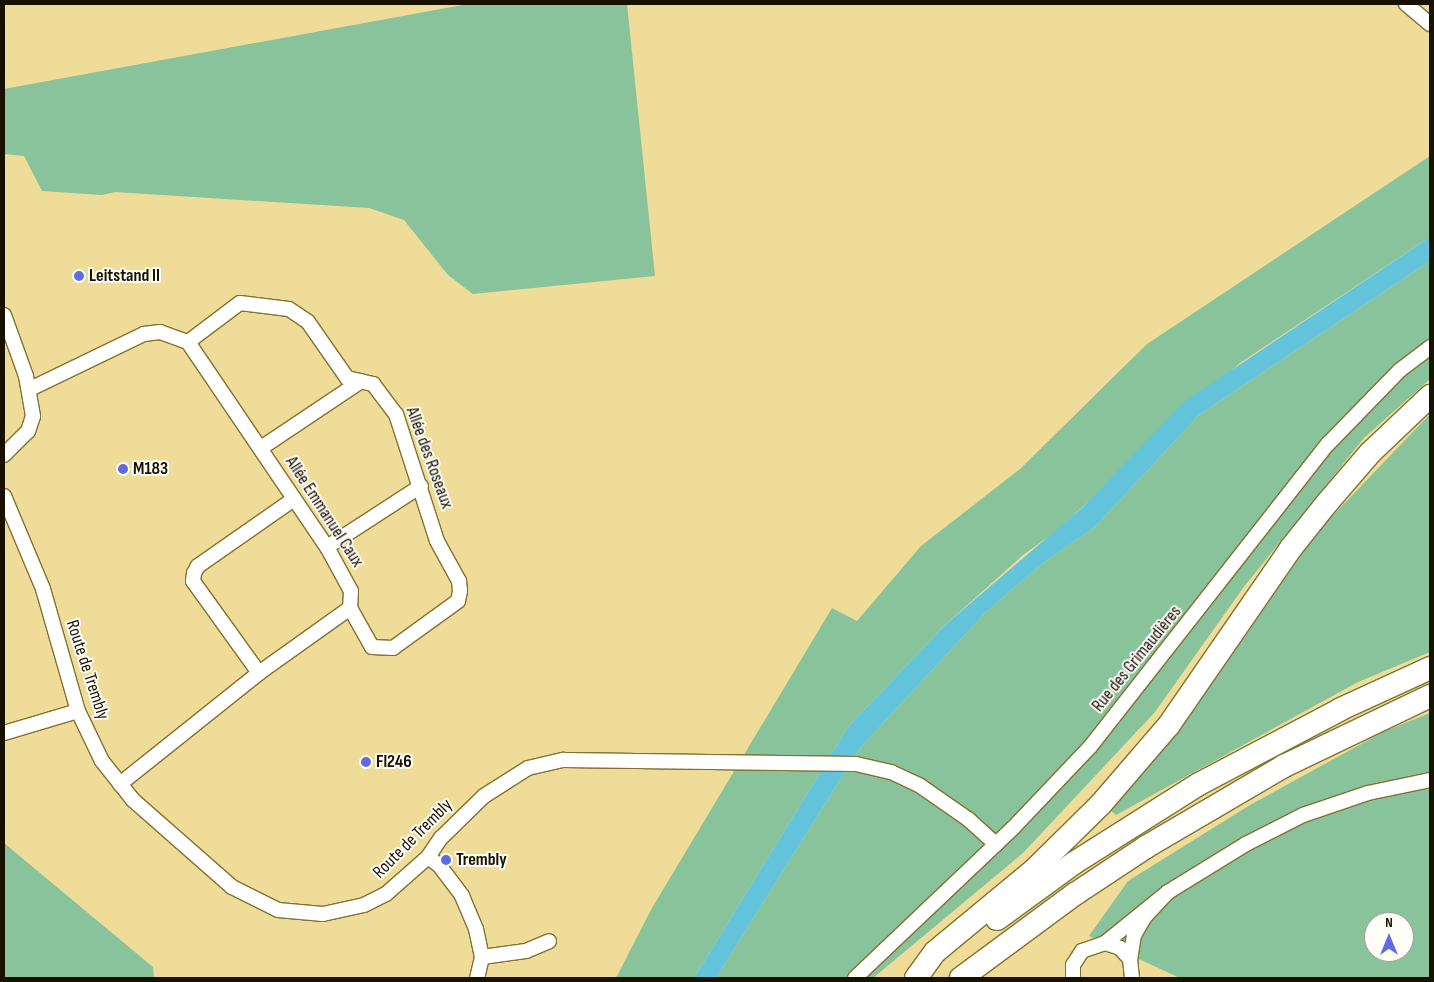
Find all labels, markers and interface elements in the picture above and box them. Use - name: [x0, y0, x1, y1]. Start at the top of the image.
- place label: Leitstand II: [89, 265, 160, 287]
- marker: Leitstand II: [73, 270, 85, 282]
- street label: Allée des Roseaux: [401, 404, 457, 512]
- street label: Allée Emmanuel Caux: [280, 453, 368, 571]
- place label: M183: [133, 458, 168, 480]
- marker: M183: [117, 463, 129, 475]
- street label: Rue des Grimaudières: [1088, 602, 1186, 716]
- street label: Route de Trembly: [61, 617, 113, 723]
- place label: Fl246: [376, 751, 412, 773]
- marker: Fl246: [360, 756, 372, 768]
- street label: Route de Trembly: [369, 795, 457, 883]
- place label: Trembly: [456, 849, 507, 871]
- marker: Trembly: [440, 854, 452, 866]
- north arrow: [1364, 912, 1414, 962]
- text: N: [1385, 914, 1393, 931]

